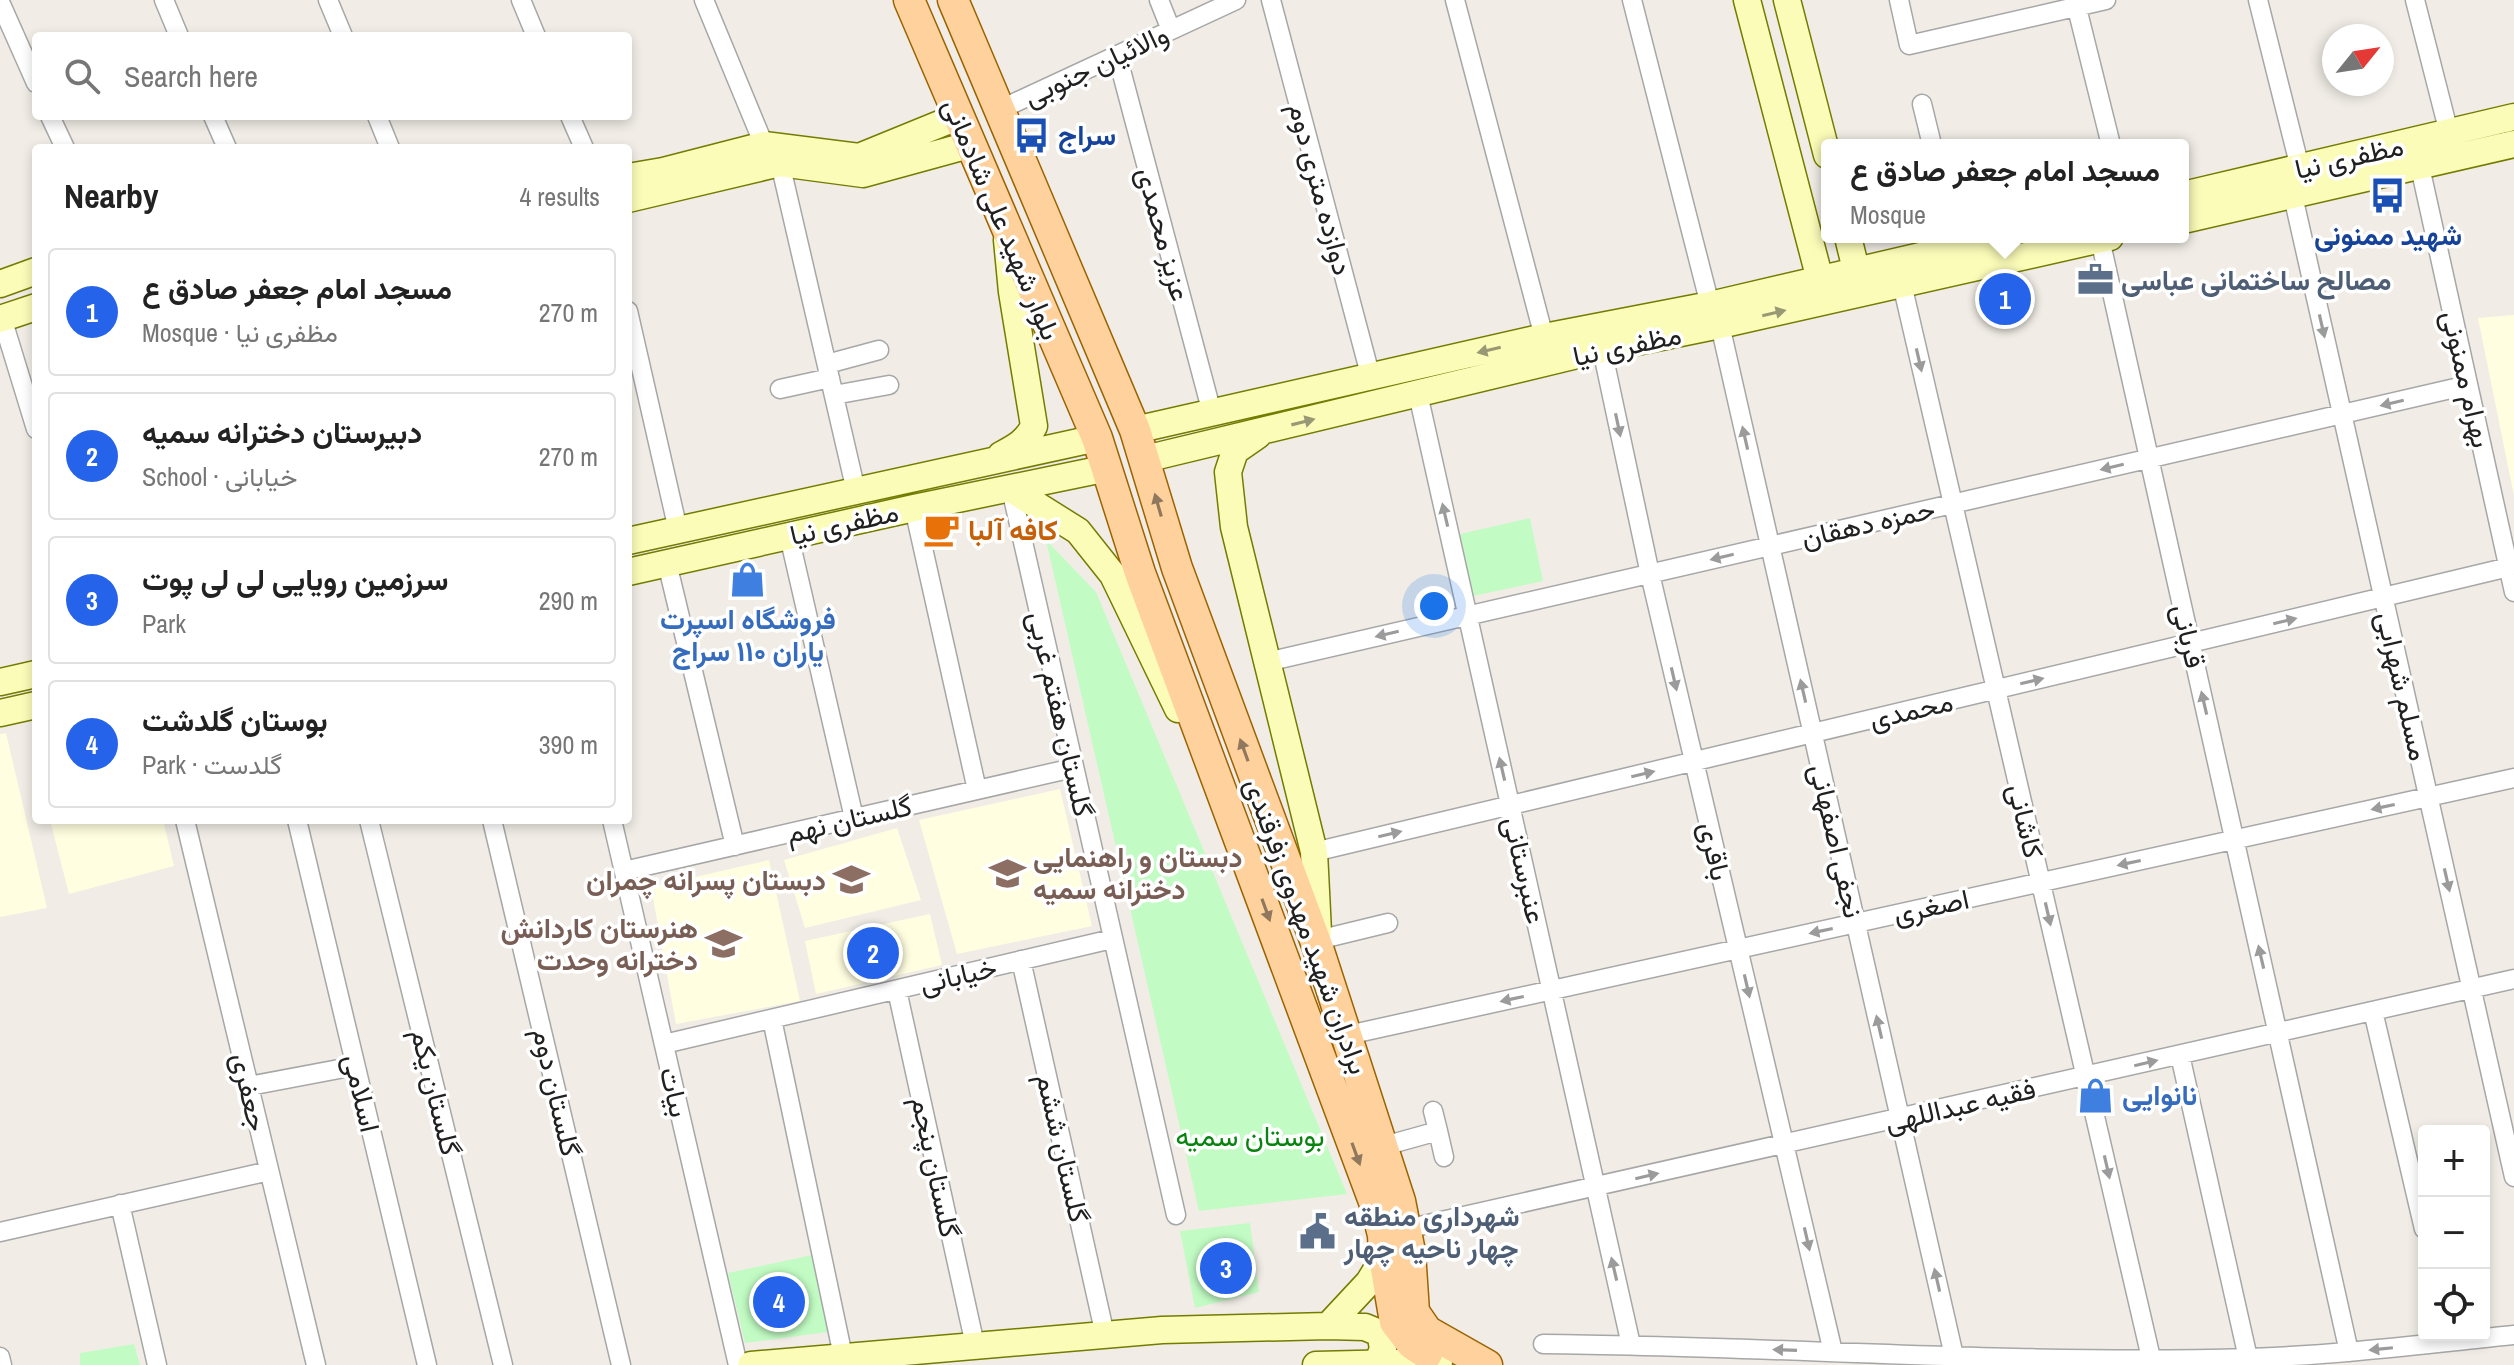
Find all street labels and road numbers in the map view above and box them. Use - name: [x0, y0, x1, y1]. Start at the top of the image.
- street label: والائیان جنوبی: [1017, 15, 1175, 115]
- street label: بلوار شهید علی شادمانی: [934, 92, 1070, 346]
- street label: دوازده متری دوم: [1280, 99, 1362, 279]
- street label: مظفری نیا: [2291, 126, 2407, 188]
- street label: عزیز محمدی: [1128, 163, 1200, 305]
- street label: بهرام ممنونی: [2433, 307, 2501, 451]
- street label: مظفری نیا: [1569, 315, 1685, 375]
- street label: حمزه دهقان: [1797, 489, 1939, 557]
- street label: مظفری نیا: [786, 492, 902, 554]
- street label: قربانی: [2163, 600, 2215, 672]
- street label: گلستان هفتم غربی: [1019, 608, 1103, 820]
- street label: مسلم شهرابی: [2367, 608, 2439, 764]
- street label: محمدی: [1865, 682, 1957, 738]
- street label: نجفی اصفهانی: [1801, 760, 1873, 922]
- street label: برادران شهید مهدوی زفرقندی: [1236, 773, 1378, 1079]
- street label: کاشانی: [1999, 780, 2053, 862]
- street label: گلستان نهم: [782, 786, 916, 852]
- street label: عنبرستانی: [1494, 813, 1556, 927]
- street label: باقری: [1690, 818, 1740, 884]
- street label: اصغری: [1890, 879, 1972, 933]
- street label: خیابانی: [916, 948, 1000, 1002]
- street label: گلستان دوم: [524, 1024, 590, 1160]
- street label: گلستان یکم: [402, 1025, 470, 1159]
- street label: جعفری: [223, 1049, 277, 1135]
- street label: اسلامی: [335, 1050, 389, 1136]
- street label: بیات: [651, 1063, 699, 1121]
- street label: فقیه عبداللهی: [1881, 1069, 2039, 1141]
- street label: گلستان ششم: [1027, 1070, 1099, 1226]
- street label: گلستان پنجم: [903, 1093, 969, 1241]

